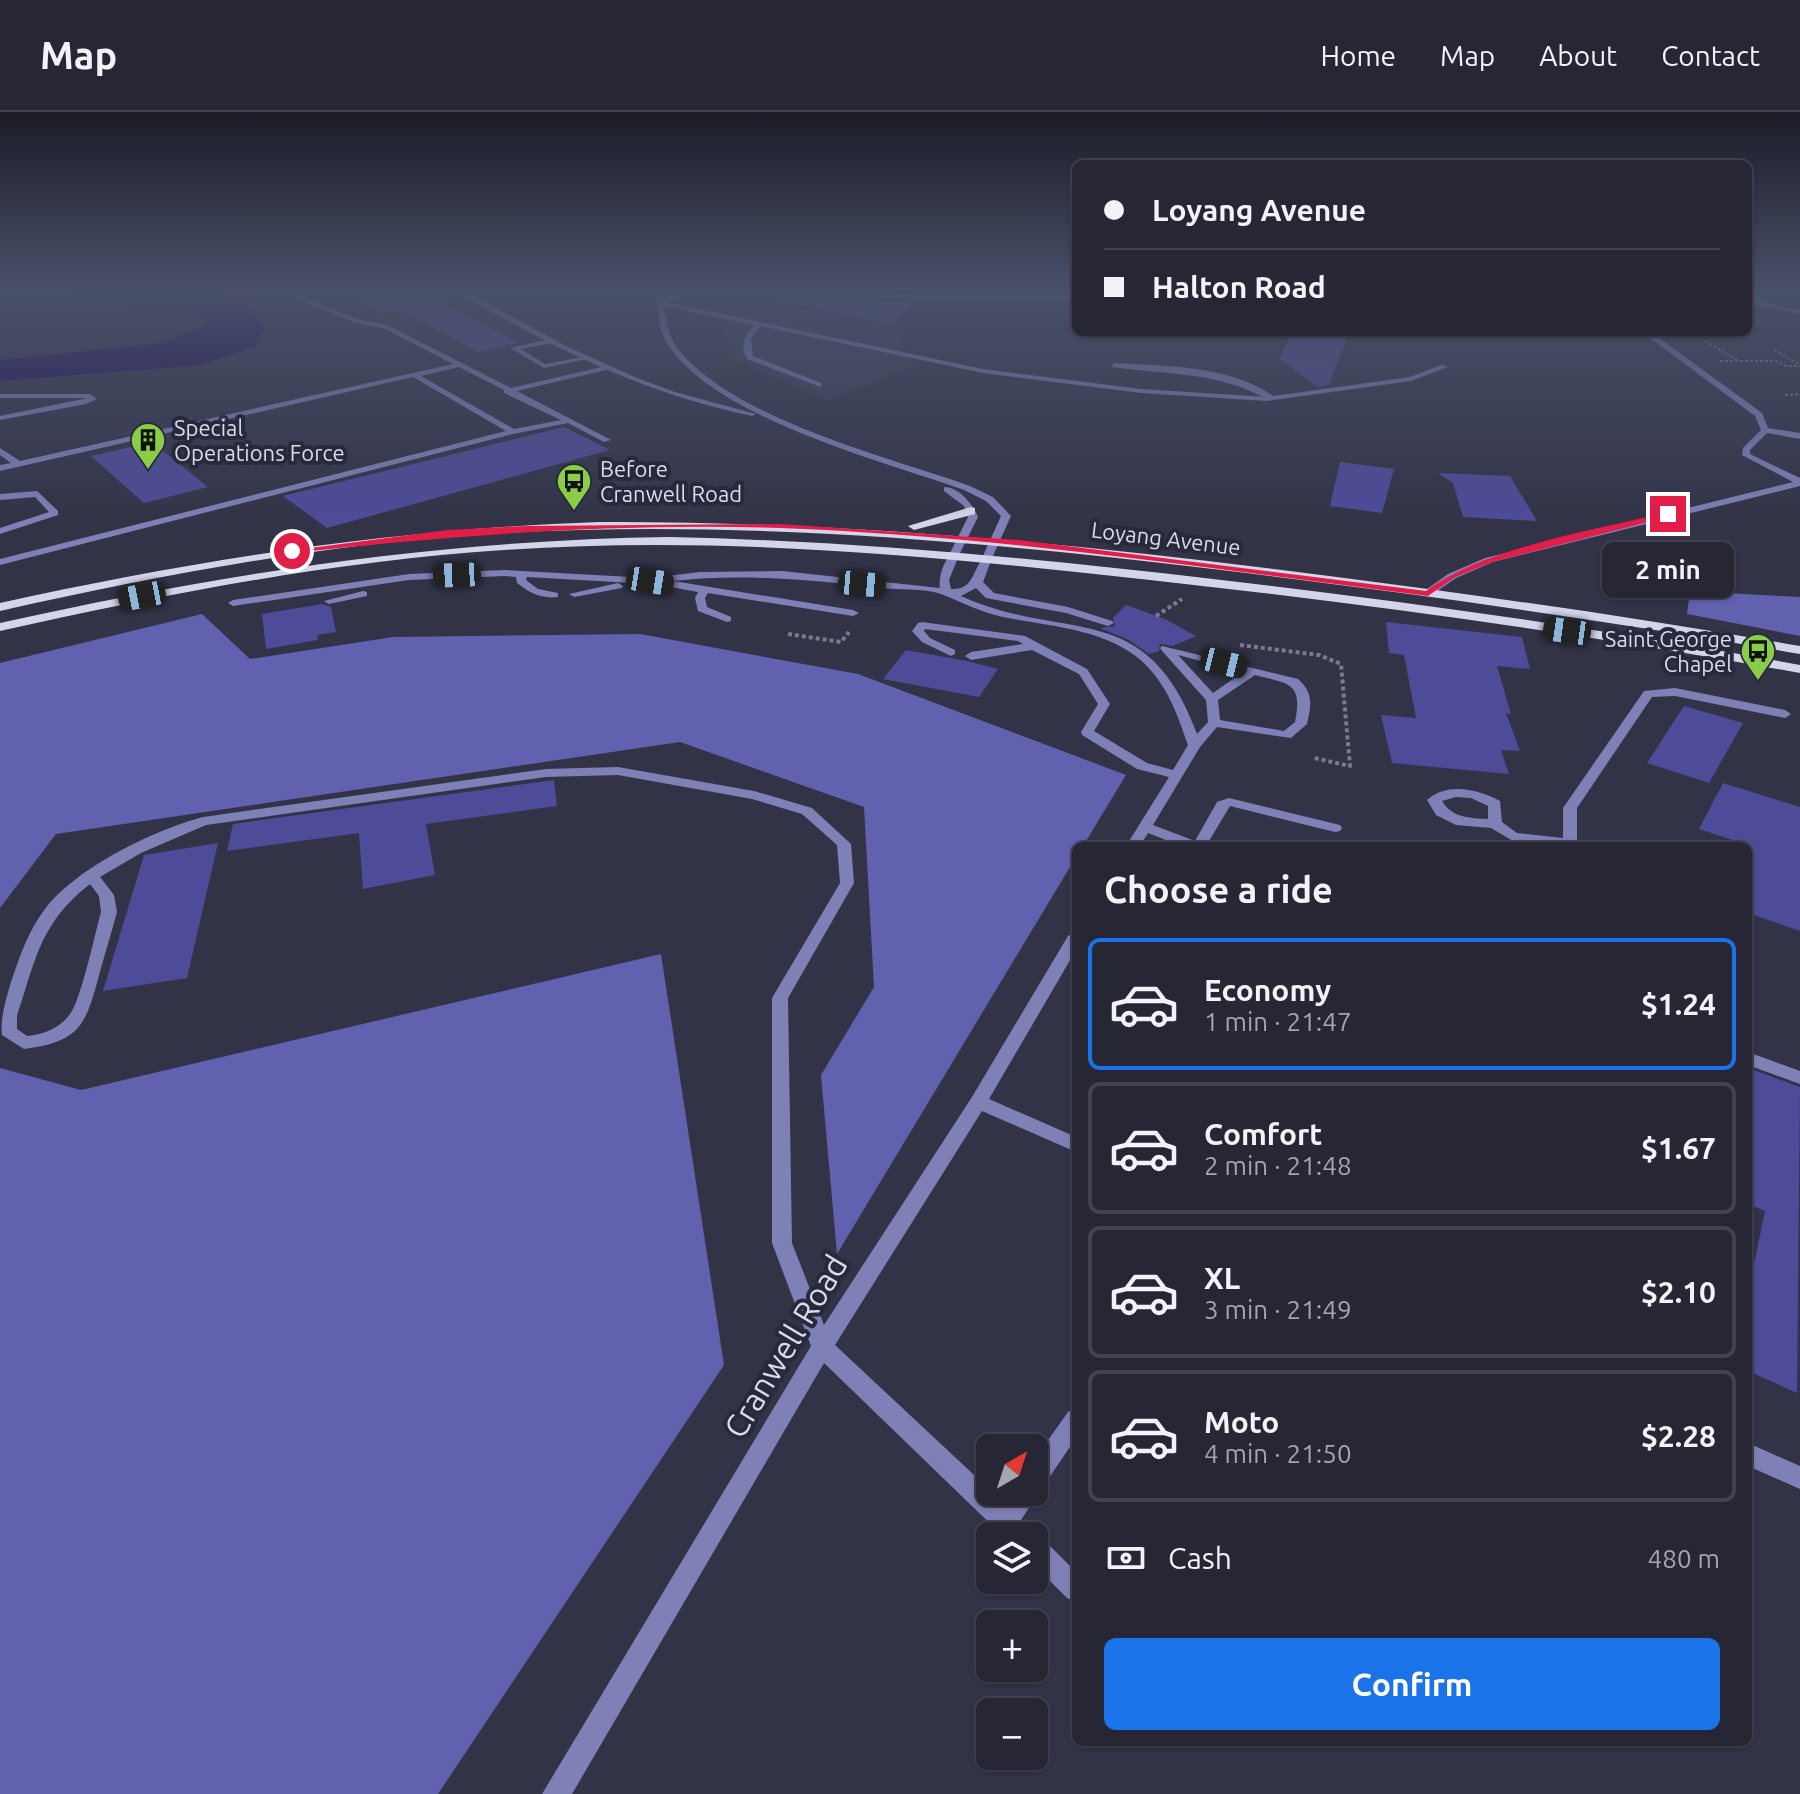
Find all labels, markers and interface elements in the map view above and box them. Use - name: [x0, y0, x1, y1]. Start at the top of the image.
- text: Map: [40, 34, 117, 76]
- text: Home: [1321, 40, 1396, 71]
- text: Map: [1440, 40, 1495, 71]
- text: About: [1539, 40, 1617, 71]
- text: Contact: [1661, 40, 1760, 71]
- text: Loyang Avenue: [1152, 193, 1366, 227]
- text: Halton Road: [1152, 270, 1326, 304]
- place label: Special Operations Force: [174, 415, 345, 465]
- building icon: Special Operations Force: [129, 421, 167, 471]
- place label: Before Cranwell Road: [600, 456, 742, 506]
- bus stop icon: Before Cranwell Road: [555, 462, 593, 512]
- route end: [1650, 496, 1686, 532]
- street label: Loyang Avenue: [1090, 516, 1242, 560]
- route start: [274, 533, 310, 569]
- callout: 2 min: [1602, 542, 1734, 598]
- text: 2 min: [1635, 555, 1701, 584]
- car: [433, 562, 481, 588]
- car: [624, 565, 676, 597]
- car: [837, 570, 887, 598]
- car: [116, 580, 168, 612]
- car: [1542, 616, 1592, 646]
- place label: Saint George Chapel: [1605, 626, 1732, 676]
- bus stop icon: Saint George Chapel: [1739, 632, 1777, 682]
- car: [1198, 646, 1250, 680]
- text: Choose a ride: [1104, 869, 1333, 910]
- icon: car: [1108, 968, 1180, 1040]
- text: Economy: [1204, 973, 1331, 1007]
- text: $1.24: [1641, 987, 1716, 1021]
- text: 1 min · 21:47: [1204, 1007, 1352, 1036]
- icon: car: [1108, 1112, 1180, 1184]
- text: Comfort: [1204, 1117, 1322, 1151]
- text: $1.67: [1641, 1131, 1716, 1165]
- text: 2 min · 21:48: [1204, 1151, 1352, 1180]
- street label: Cranwell Road: [716, 1248, 854, 1444]
- icon: car: [1108, 1256, 1180, 1328]
- text: XL: [1204, 1261, 1240, 1295]
- text: $2.10: [1641, 1275, 1716, 1309]
- text: 3 min · 21:49: [1204, 1295, 1352, 1324]
- icon: car: [1108, 1400, 1180, 1472]
- text: Moto: [1204, 1405, 1279, 1439]
- text: $2.28: [1641, 1419, 1716, 1453]
- north arrow: [976, 1434, 1048, 1506]
- map controls: [976, 1434, 1048, 1770]
- text: 4 min · 21:50: [1204, 1439, 1352, 1468]
- button: layers: [976, 1522, 1048, 1594]
- icon: cash: [1104, 1536, 1148, 1580]
- text: Cash: [1168, 1541, 1232, 1575]
- text: 480 m: [1648, 1544, 1720, 1573]
- button: +: [976, 1610, 1048, 1682]
- button: Confirm: [1104, 1638, 1720, 1730]
- button: −: [976, 1698, 1048, 1770]

